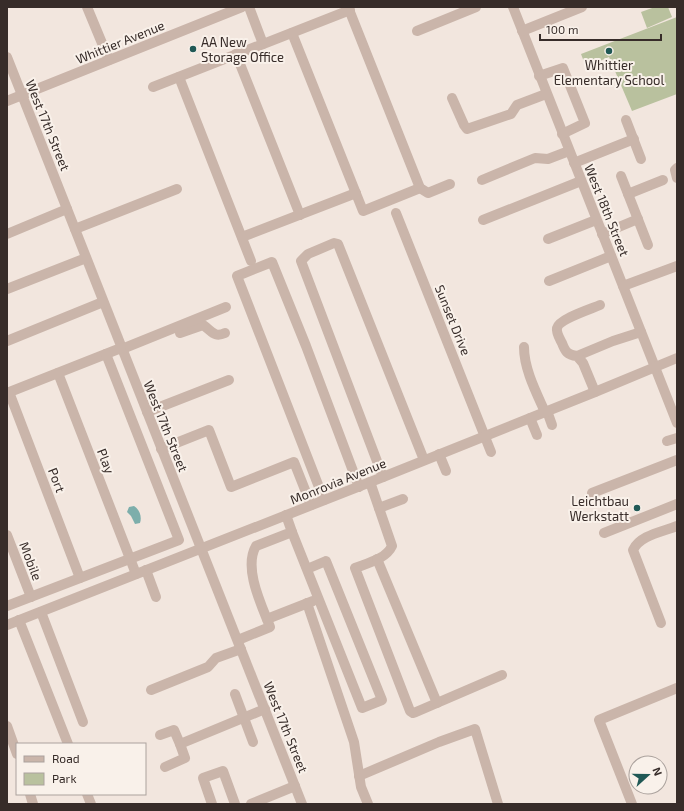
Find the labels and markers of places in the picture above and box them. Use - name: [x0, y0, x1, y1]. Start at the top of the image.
- place label: AA New Storage Office: [201, 34, 284, 65]
- marker: AA New Storage Office: [188, 44, 198, 54]
- marker: Whittier Elementary School: [604, 46, 614, 56]
- place label: Whittier Elementary School: [554, 57, 664, 88]
- place label: Leichtbau Werkstatt: [569, 493, 629, 524]
- marker: Leichtbau Werkstatt: [632, 503, 642, 513]

